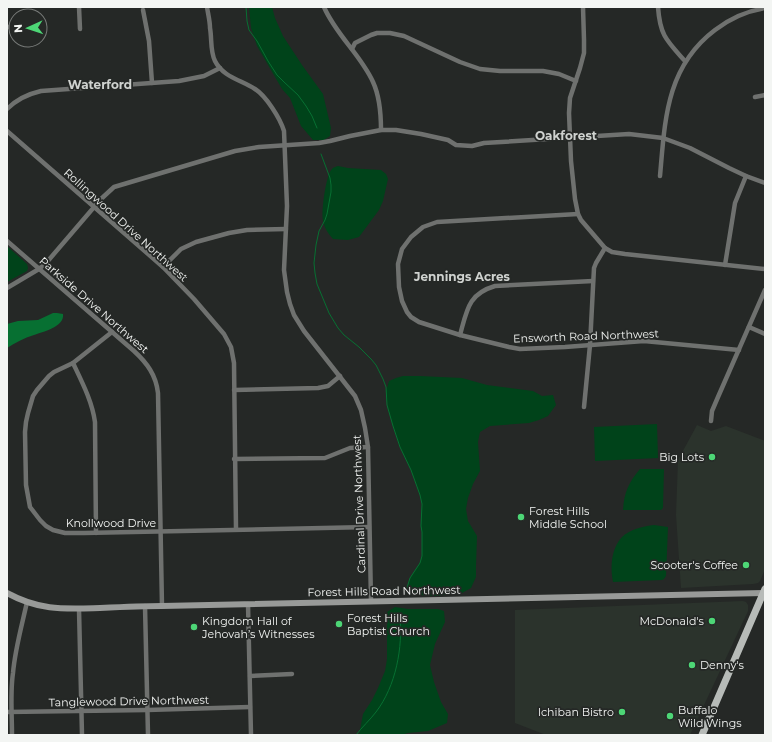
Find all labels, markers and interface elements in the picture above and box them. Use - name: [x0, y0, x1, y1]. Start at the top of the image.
- north arrow: [8, 8, 48, 48]
- text: N: [11, 24, 25, 33]
- district label: Waterford: [68, 77, 132, 92]
- district label: Oakforest: [535, 128, 598, 143]
- street label: Rollingwood Drive Northwest: [61, 166, 191, 285]
- street label: Parkside Drive Northwest: [37, 254, 152, 357]
- district label: Jennings Acres: [413, 269, 511, 284]
- street label: Ensworth Road Northwest: [513, 326, 660, 346]
- street label: Cardinal Drive Northwest: [350, 434, 368, 573]
- place label: Big Lots: [659, 450, 705, 464]
- marker: Big Lots: [707, 452, 717, 462]
- place label: Forest Hills Middle School: [529, 504, 607, 531]
- marker: Forest Hills Middle School: [516, 512, 526, 522]
- street label: Knollwood Drive: [66, 516, 157, 530]
- place label: Scooter's Coffee: [650, 558, 738, 572]
- marker: Scooter's Coffee: [741, 560, 751, 570]
- street label: Forest Hills Road Northwest: [307, 583, 461, 599]
- place label: Forest Hills Baptist Church: [347, 611, 430, 638]
- place label: Kingdom Hall of Jehovah’s Witnesses: [201, 614, 315, 641]
- place label: McDonald's: [639, 614, 705, 628]
- marker: McDonald's: [707, 616, 717, 626]
- marker: Forest Hills Baptist Church: [334, 619, 344, 629]
- marker: Kingdom Hall of Jehovah’s Witnesses: [189, 622, 199, 632]
- place label: Denny's: [700, 658, 745, 672]
- marker: Denny's: [687, 660, 697, 670]
- street label: Tanglewood Drive Northwest: [49, 693, 210, 709]
- place label: Buffalo Wild Wings: [678, 703, 742, 730]
- place label: Ichiban Bistro: [538, 705, 614, 719]
- marker: Ichiban Bistro: [617, 707, 627, 717]
- marker: Buffalo Wild Wings: [665, 711, 675, 721]

